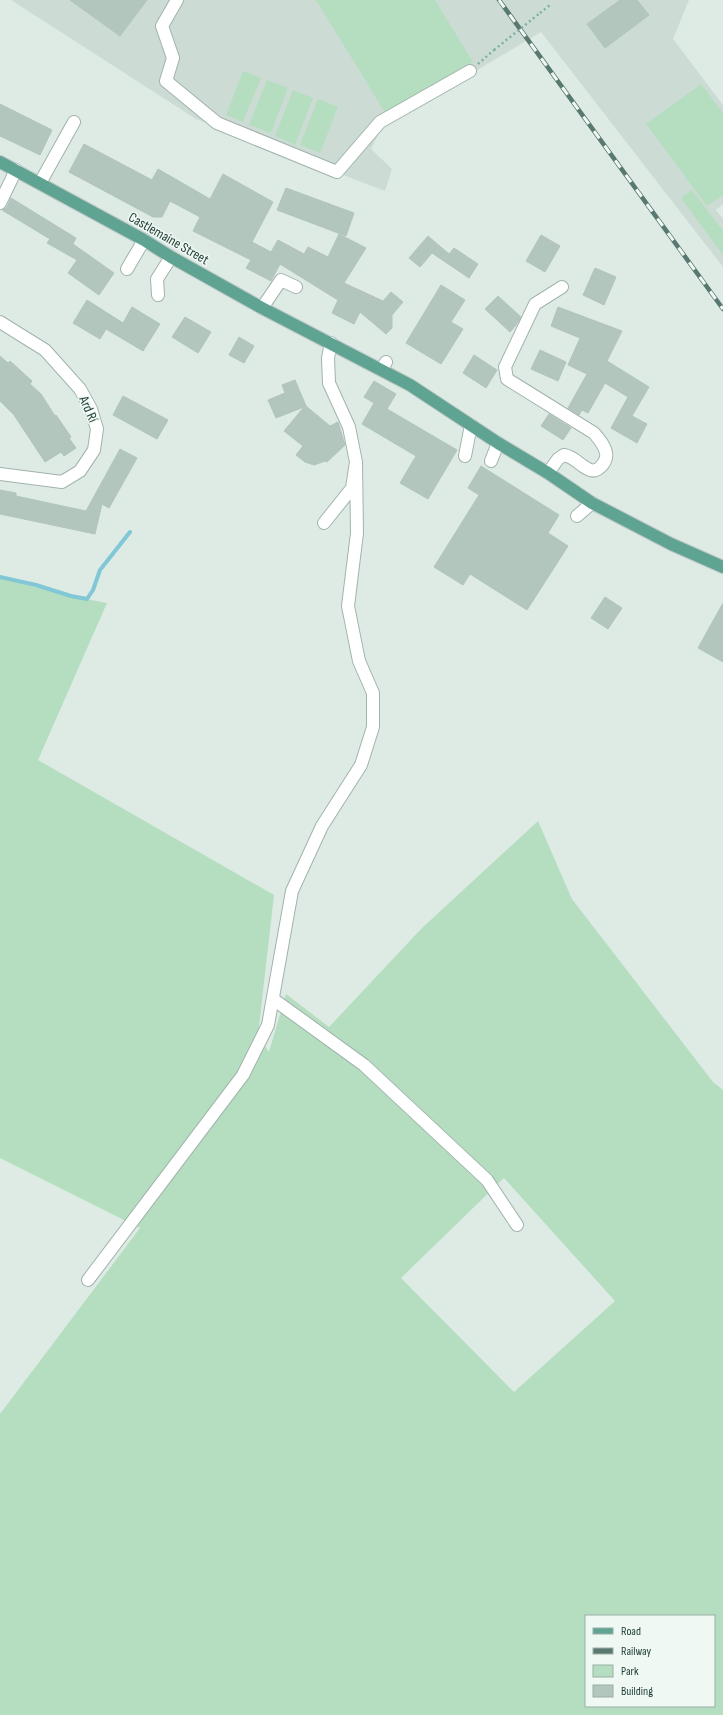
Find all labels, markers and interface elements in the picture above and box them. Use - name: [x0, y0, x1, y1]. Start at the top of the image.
- street label: Castlemaine Street: [126, 209, 212, 268]
- street label: Ard Rí: [75, 392, 102, 425]
- legend: [585, 1615, 715, 1707]
- text: Road: [621, 1624, 641, 1639]
- text: Railway: [621, 1644, 652, 1659]
- text: Park: [621, 1664, 639, 1679]
- text: Building: [621, 1684, 653, 1699]

